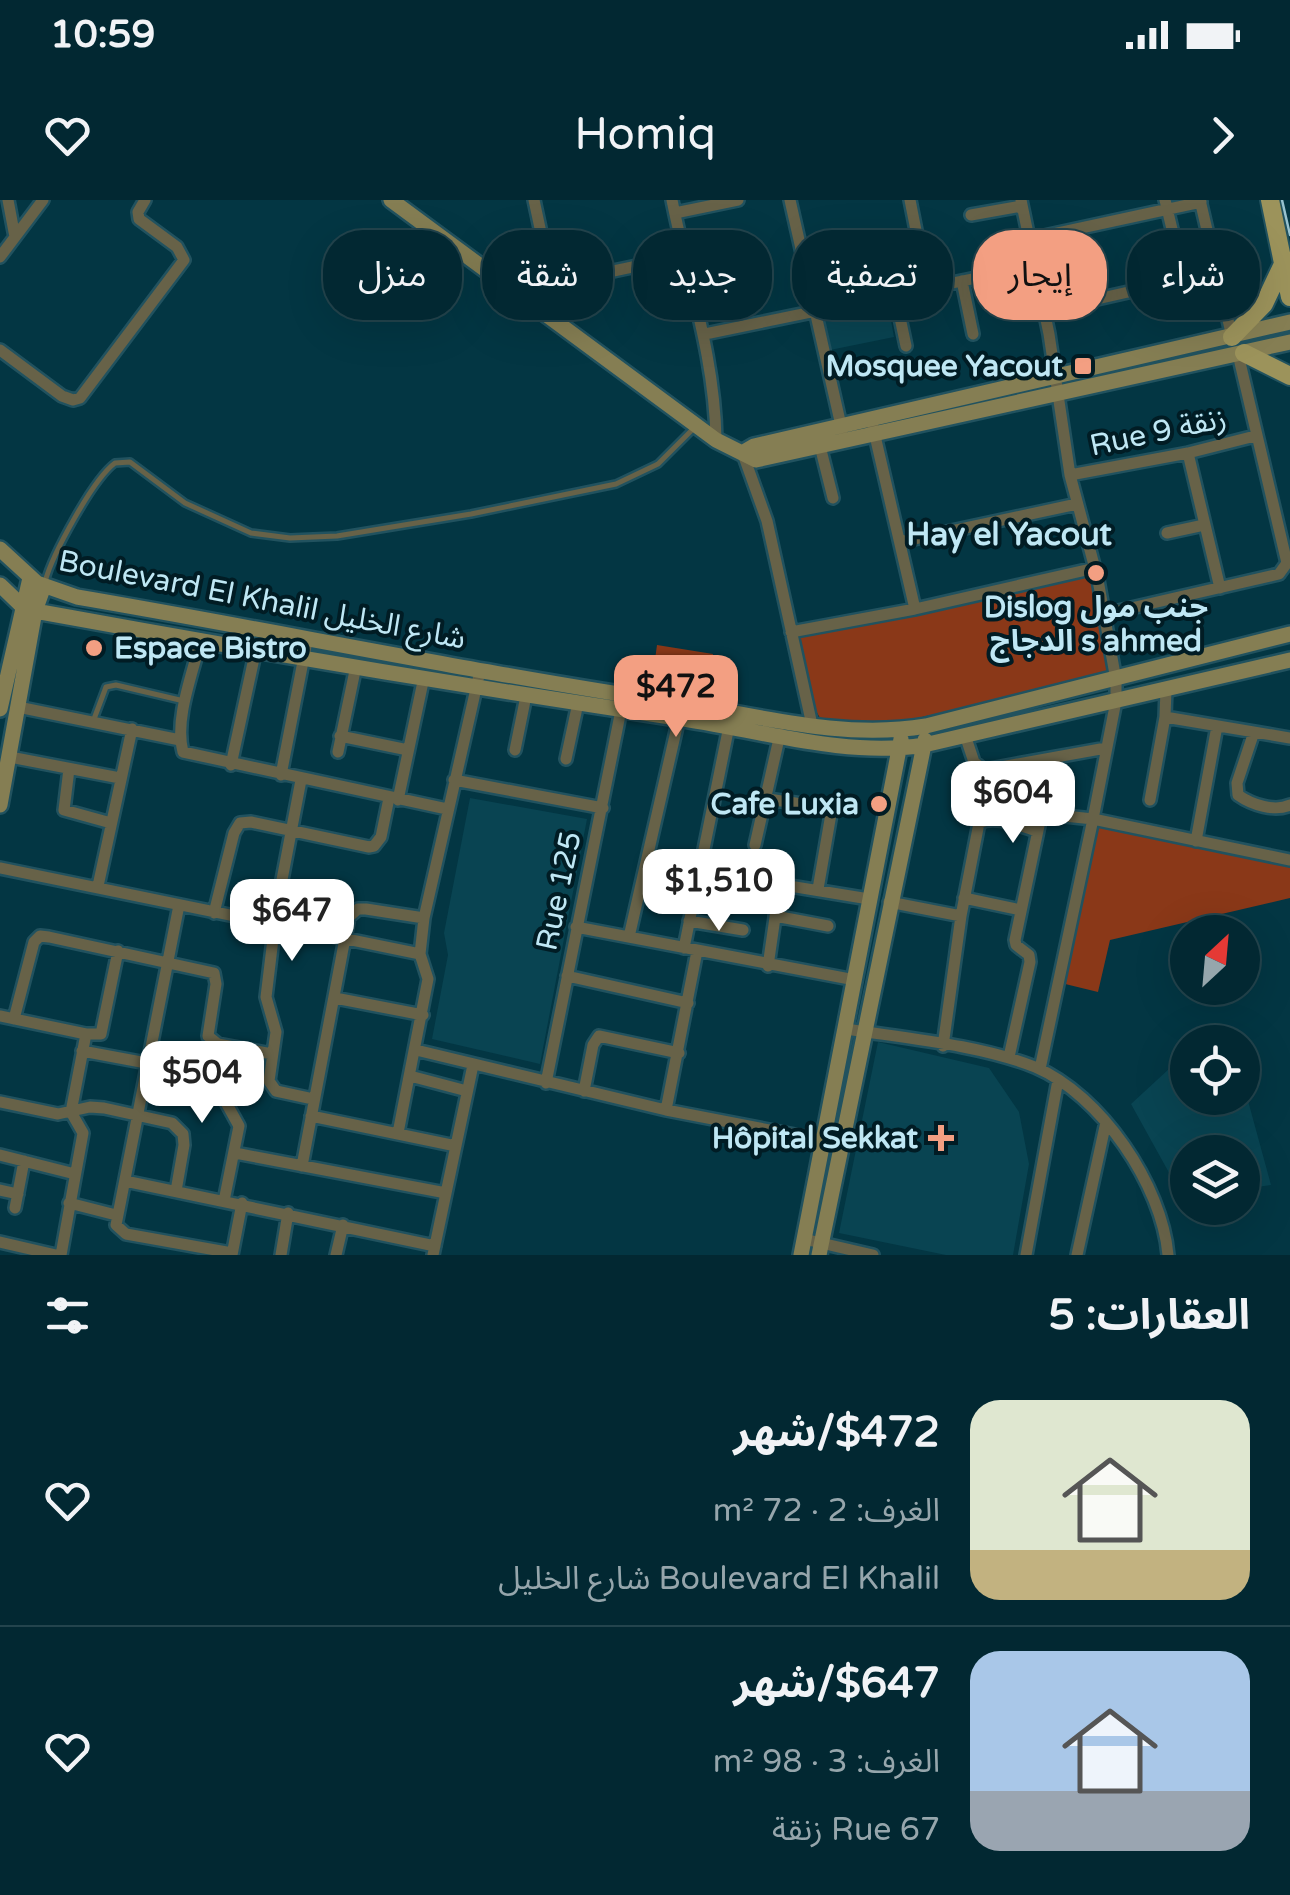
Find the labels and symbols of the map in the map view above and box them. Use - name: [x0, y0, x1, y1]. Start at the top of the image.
- place label: Mosquee Yacout: [825, 348, 1064, 385]
- marker: Mosquee Yacout: [1072, 355, 1094, 377]
- street label: Rue 9 زنقة: [1086, 399, 1230, 465]
- district label: Hay el Yacout: [906, 516, 1113, 554]
- street label: Boulevard El Khalil شارع الخليل: [55, 542, 469, 661]
- marker: Dislog جنب مول الدجاج s ahmed: [1085, 562, 1107, 584]
- place label: Dislog جنب مول الدجاج s ahmed: [984, 589, 1208, 663]
- place label: Espace Bistro: [114, 630, 307, 667]
- marker: Espace Bistro: [83, 637, 105, 659]
- pin: $472: [617, 655, 735, 740]
- pin: $604: [954, 761, 1072, 846]
- place label: Cafe Luxia: [711, 786, 859, 823]
- marker: Cafe Luxia: [868, 793, 890, 815]
- street label: Rue 125: [528, 828, 590, 954]
- pin: $1,510: [638, 849, 800, 934]
- pin: $647: [233, 879, 351, 964]
- north arrow: [1170, 915, 1260, 1005]
- pin: $504: [143, 1041, 261, 1126]
- place label: Hôpital Sekkat: [712, 1120, 919, 1157]
- marker: Hôpital Sekkat: [928, 1125, 954, 1151]

